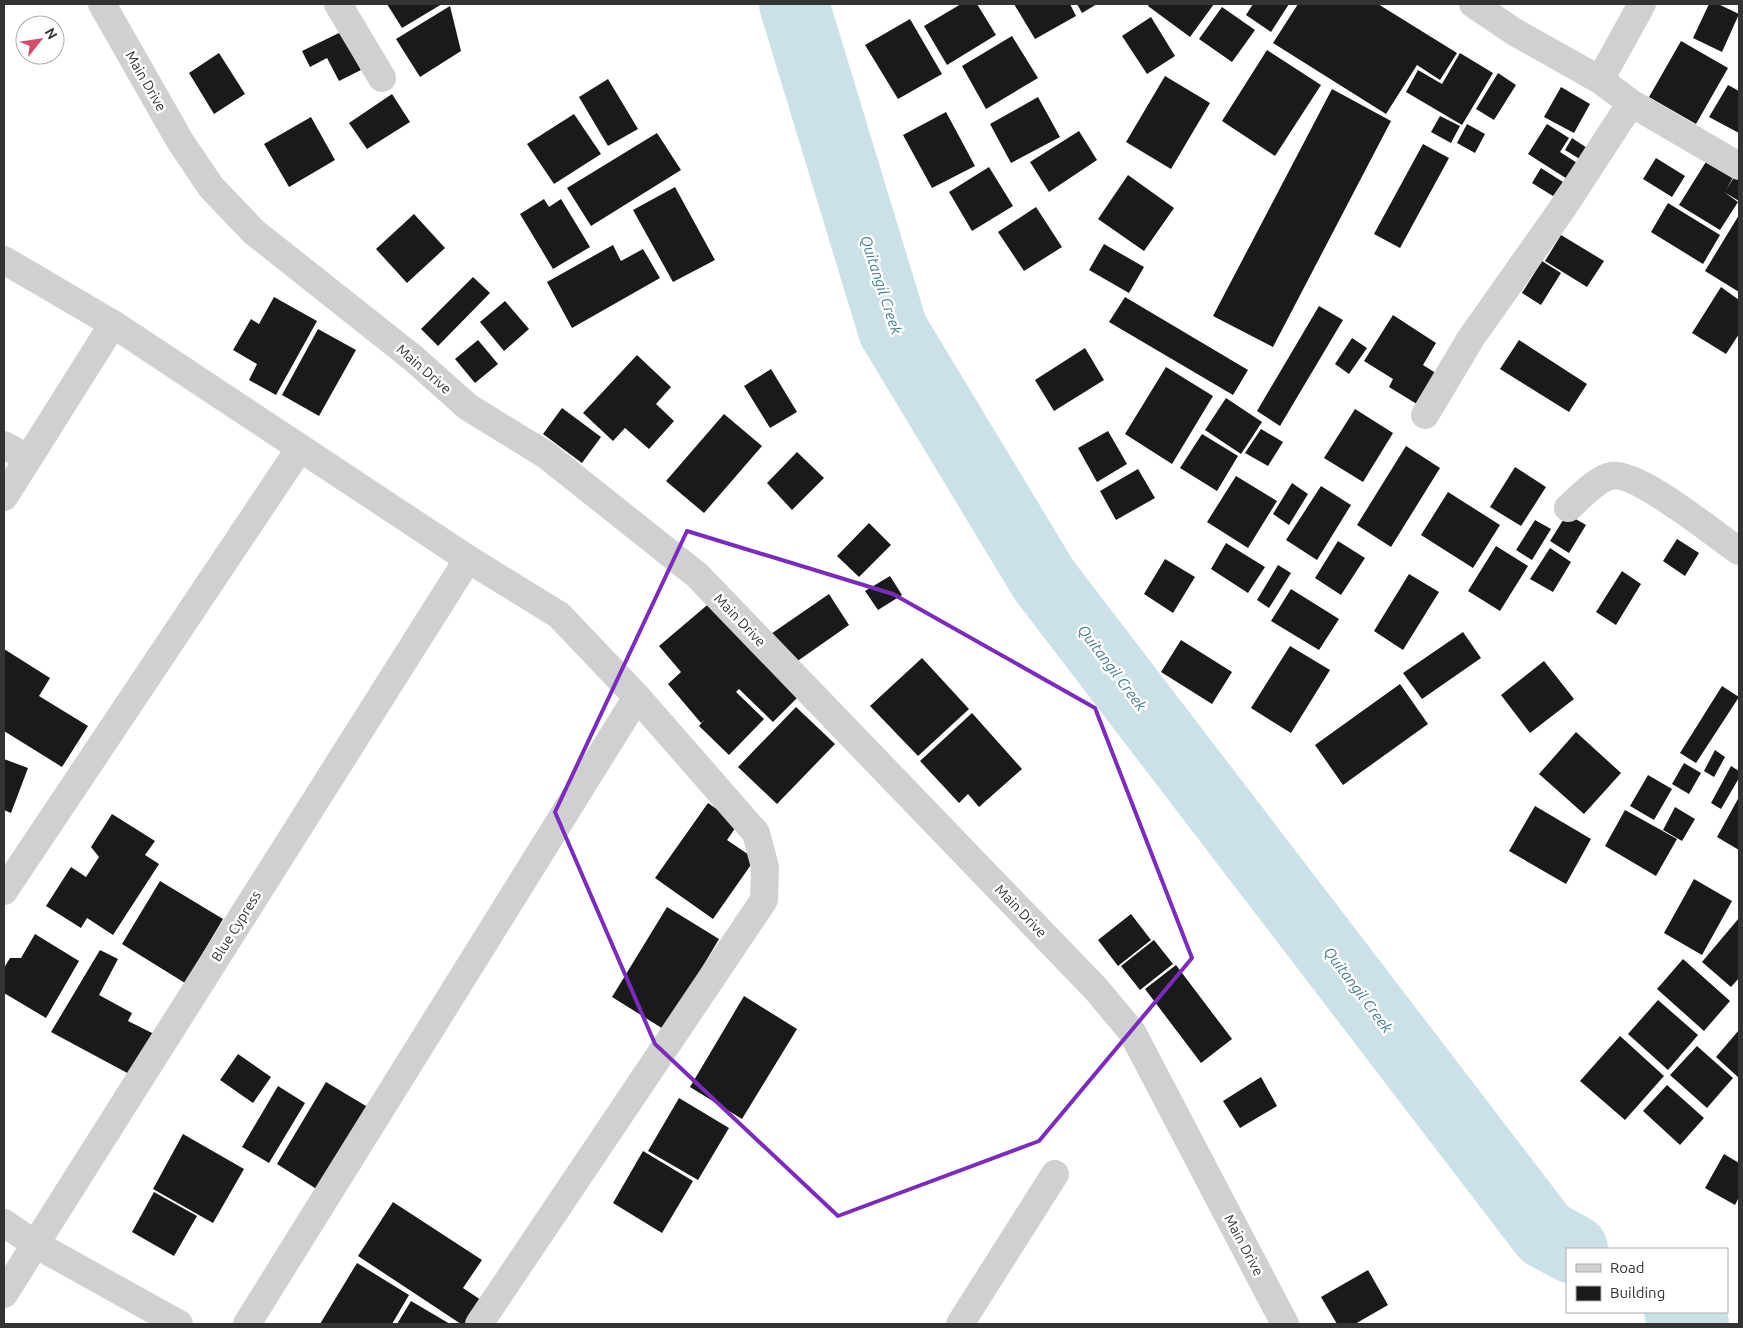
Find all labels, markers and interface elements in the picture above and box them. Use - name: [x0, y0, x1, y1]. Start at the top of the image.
- north arrow: [15, 15, 65, 65]
- text: N: [42, 25, 61, 42]
- street label: Main Drive: [122, 48, 170, 114]
- water label: Quitangil Creek: [857, 233, 906, 337]
- street label: Main Drive: [393, 341, 455, 397]
- street label: Main Drive: [711, 590, 769, 650]
- water label: Quitangil Creek: [1074, 621, 1150, 715]
- street label: Main Drive: [992, 881, 1050, 941]
- street label: Blue Cypress: [208, 888, 264, 964]
- water label: Quitangil Creek: [1320, 943, 1396, 1037]
- street label: Main Drive: [1221, 1212, 1267, 1278]
- legend: [1566, 1248, 1728, 1313]
- text: Road: [1610, 1259, 1645, 1276]
- text: Building: [1610, 1284, 1665, 1301]

